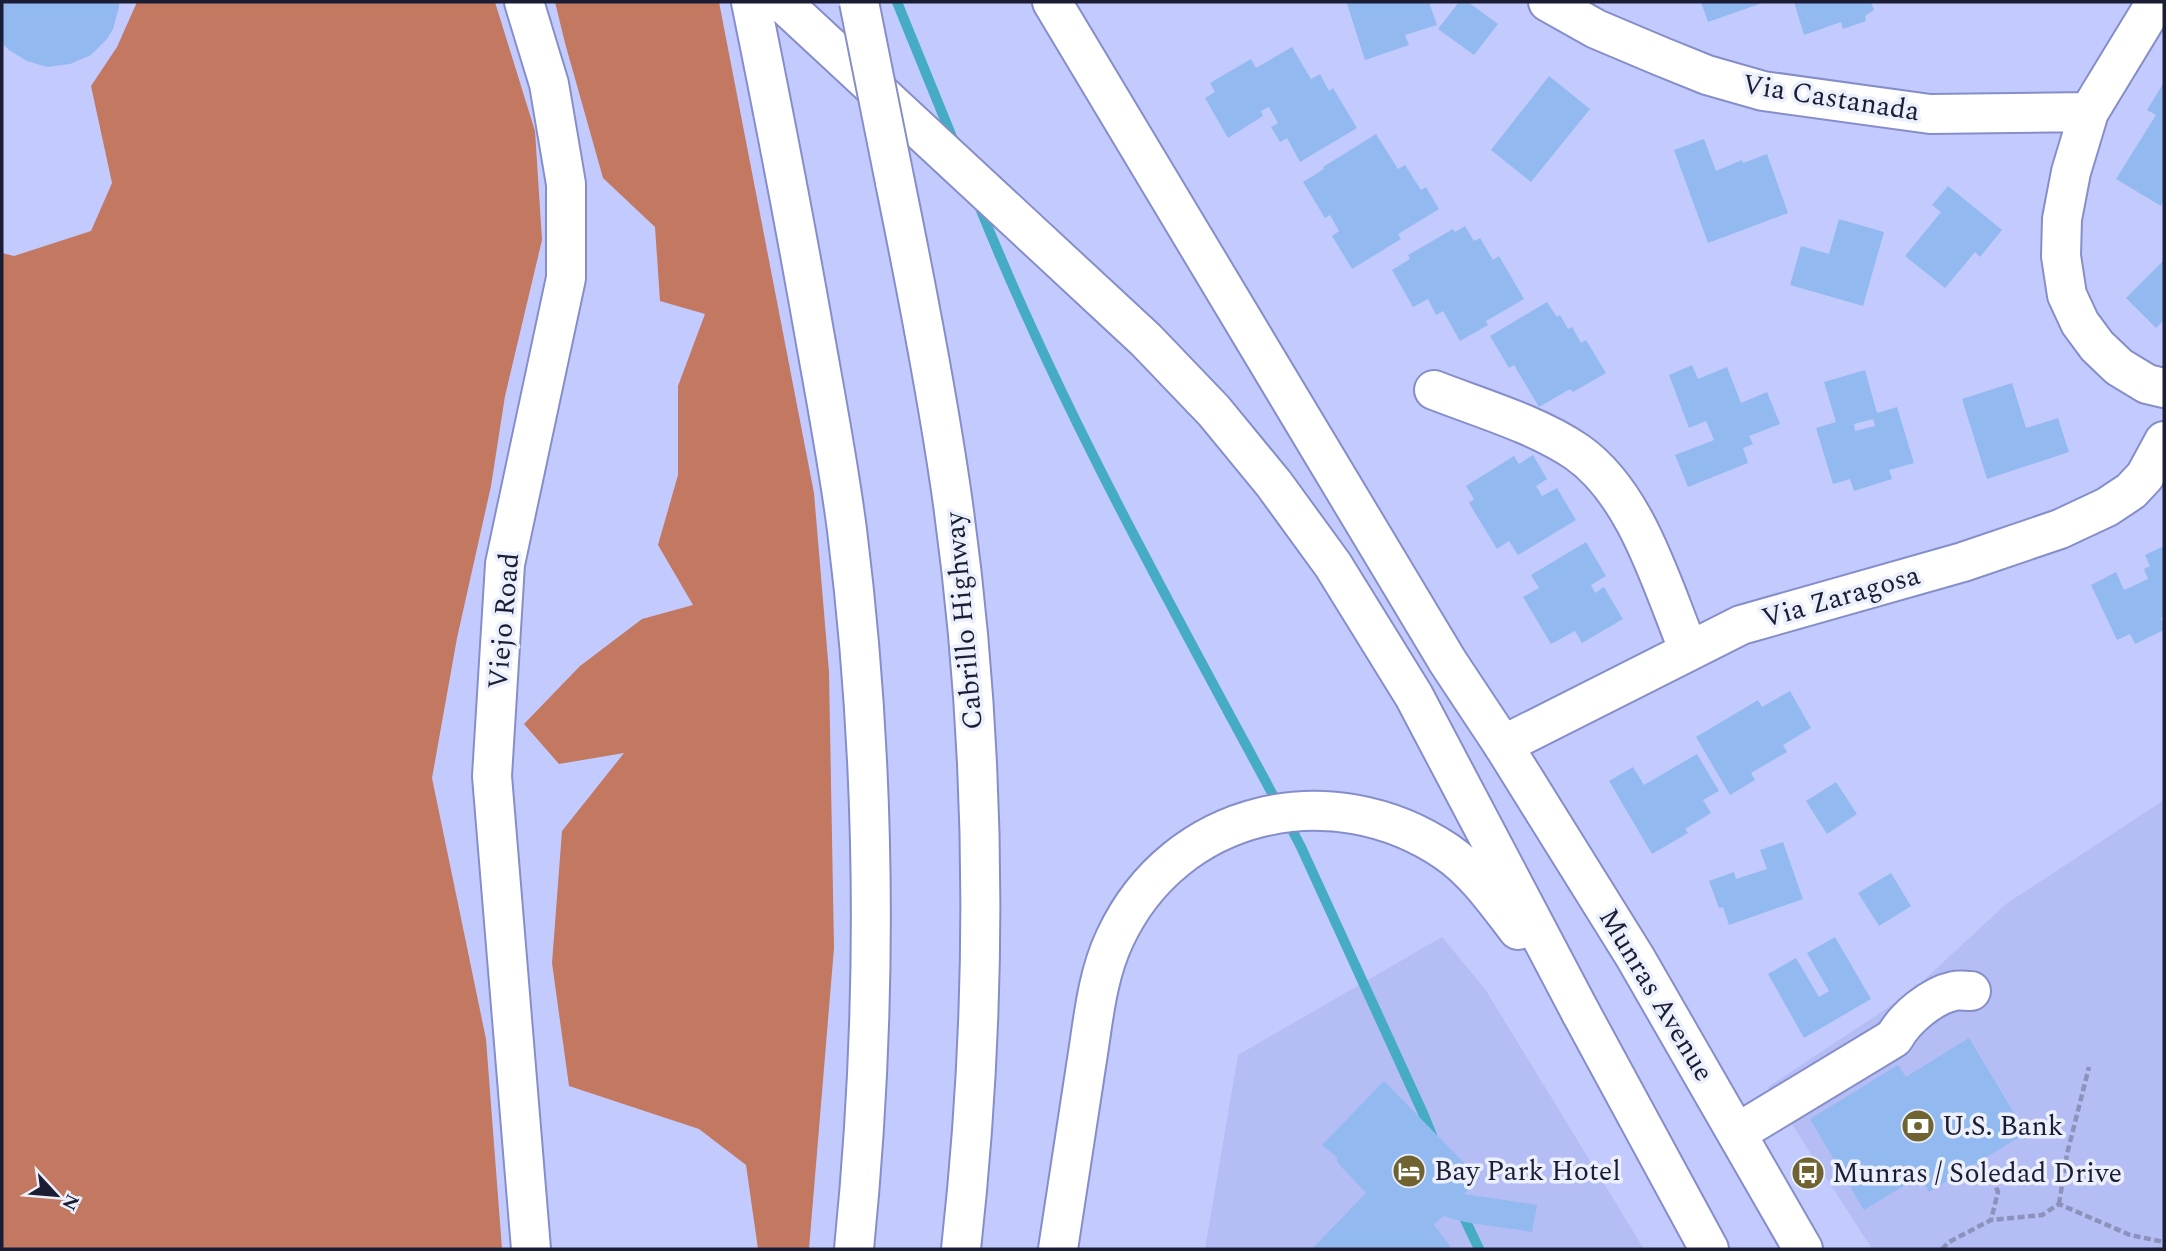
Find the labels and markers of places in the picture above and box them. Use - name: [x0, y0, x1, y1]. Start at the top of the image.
- place label: U.S. Bank: [1942, 1105, 2063, 1148]
- bank icon: U.S. Bank: [1899, 1107, 1937, 1145]
- place label: Bay Park Hotel: [1434, 1150, 1621, 1193]
- hotel icon: Bay Park Hotel: [1390, 1152, 1428, 1190]
- place label: Munras / Soledad Drive: [1832, 1152, 2122, 1195]
- bus stop icon: Munras / Soledad Drive: [1789, 1154, 1827, 1192]

